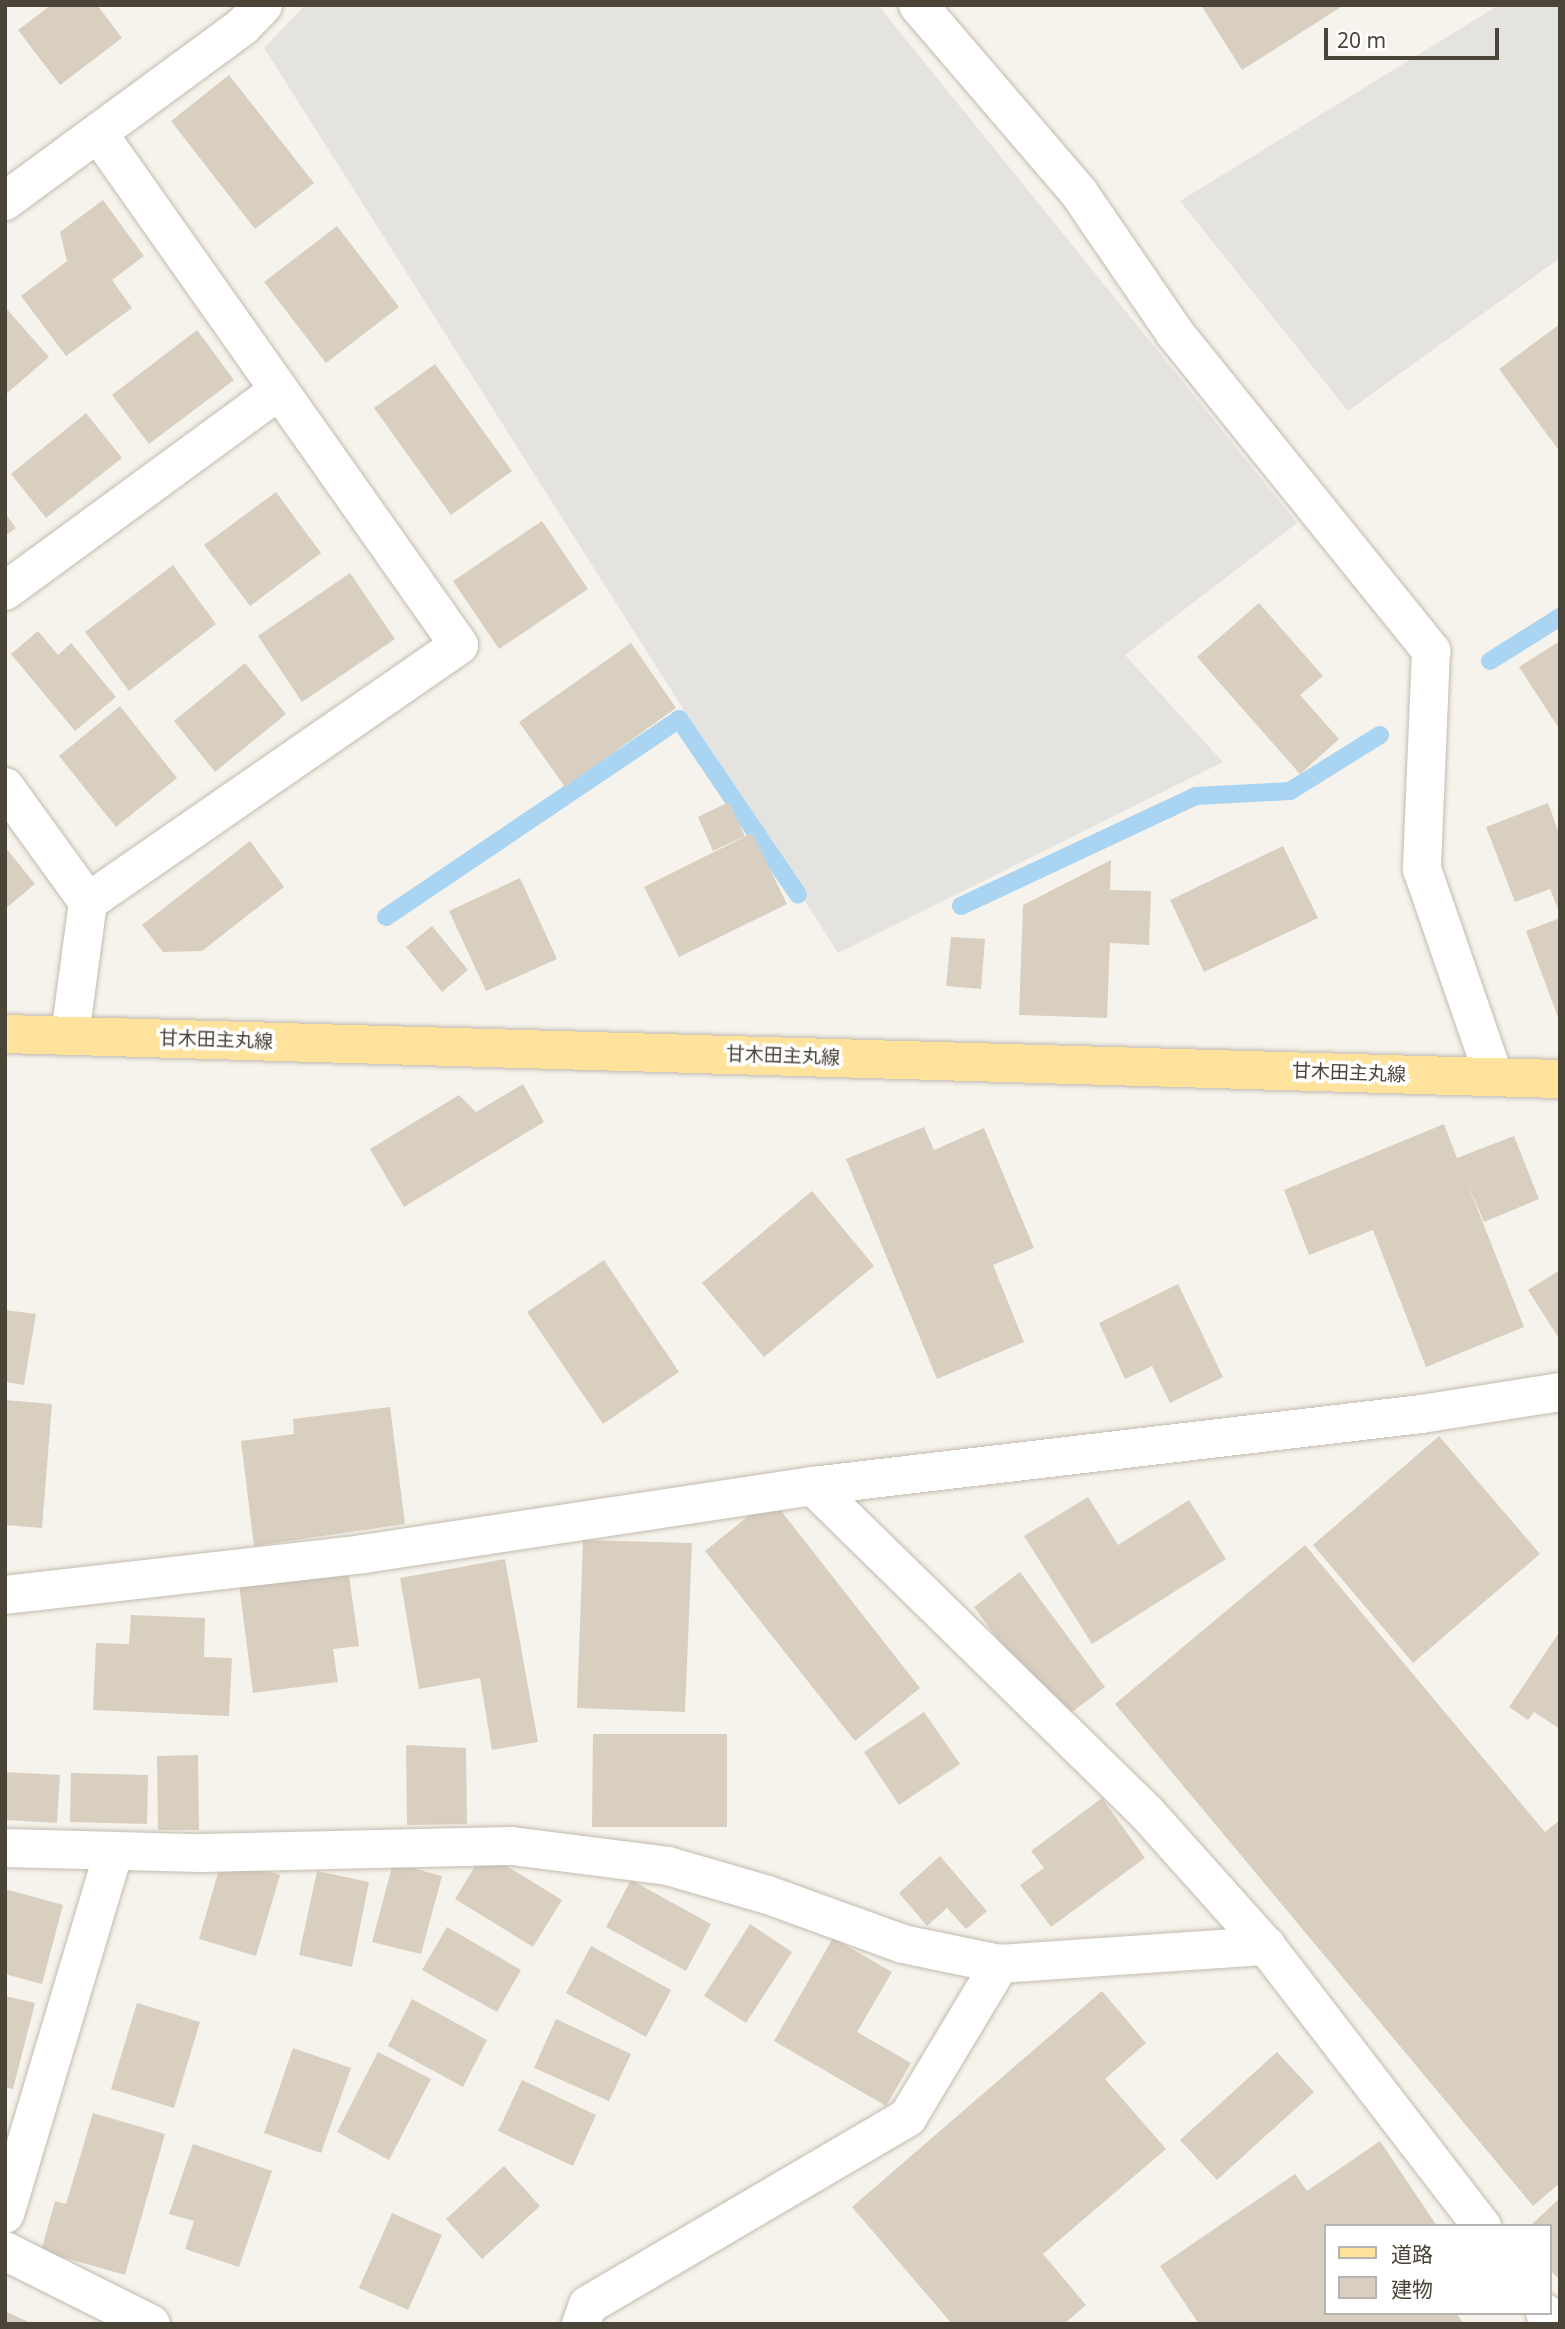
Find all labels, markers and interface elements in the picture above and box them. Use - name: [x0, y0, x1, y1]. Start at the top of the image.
- scale bar: [1327, 14, 1502, 58]
- text: 20 m: [1337, 26, 1386, 54]
- street label: 甘木田主丸線: [159, 1027, 273, 1053]
- street label: 甘木田主丸線: [726, 1043, 840, 1069]
- street label: 甘木田主丸線: [1292, 1060, 1406, 1086]
- legend: [1324, 2224, 1551, 2315]
- text: 道路: [1391, 2240, 1433, 2268]
- text: 建物: [1391, 2275, 1433, 2303]

